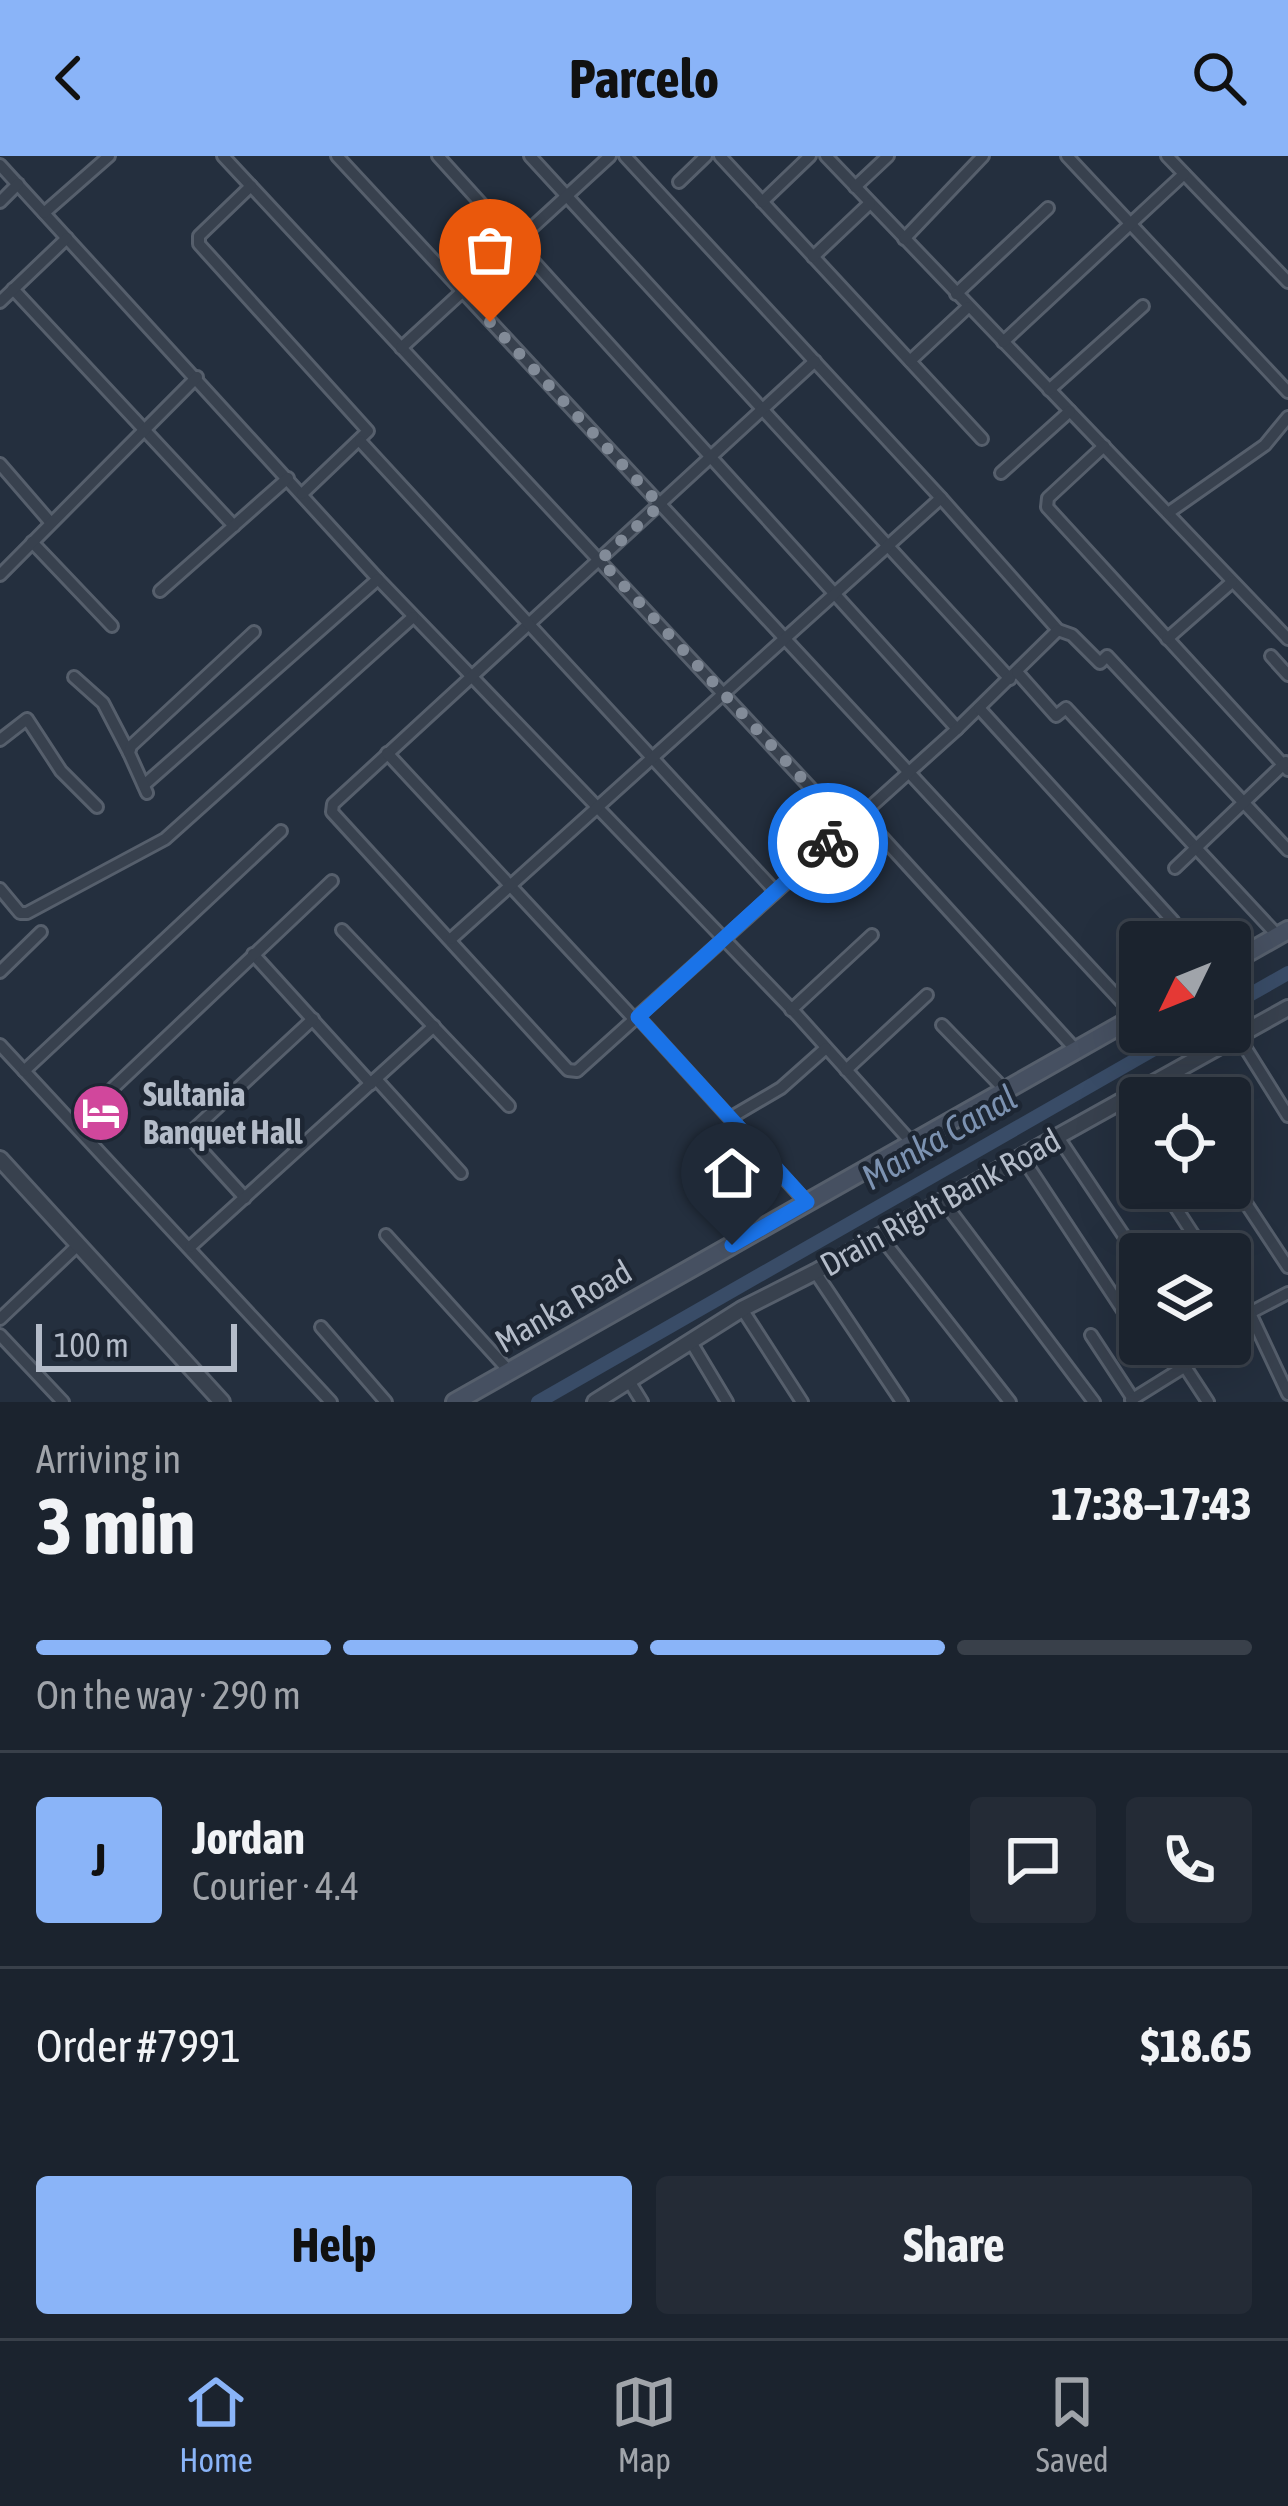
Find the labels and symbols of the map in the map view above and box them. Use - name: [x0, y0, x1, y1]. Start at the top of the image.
- pin: [439, 199, 541, 322]
- courier: [768, 783, 888, 903]
- north arrow: [1119, 921, 1251, 1053]
- place label: Sultania Banquet Hall: [143, 1075, 304, 1151]
- water label: Manka Canal: [854, 1076, 1024, 1198]
- hotel icon: Sultania Banquet Hall: [70, 1082, 132, 1144]
- street label: Drain Right Bank Road: [813, 1120, 1067, 1284]
- pin: [681, 1122, 783, 1245]
- street label: Manka Road: [488, 1252, 638, 1360]
- scale bar: [36, 1318, 237, 1371]

